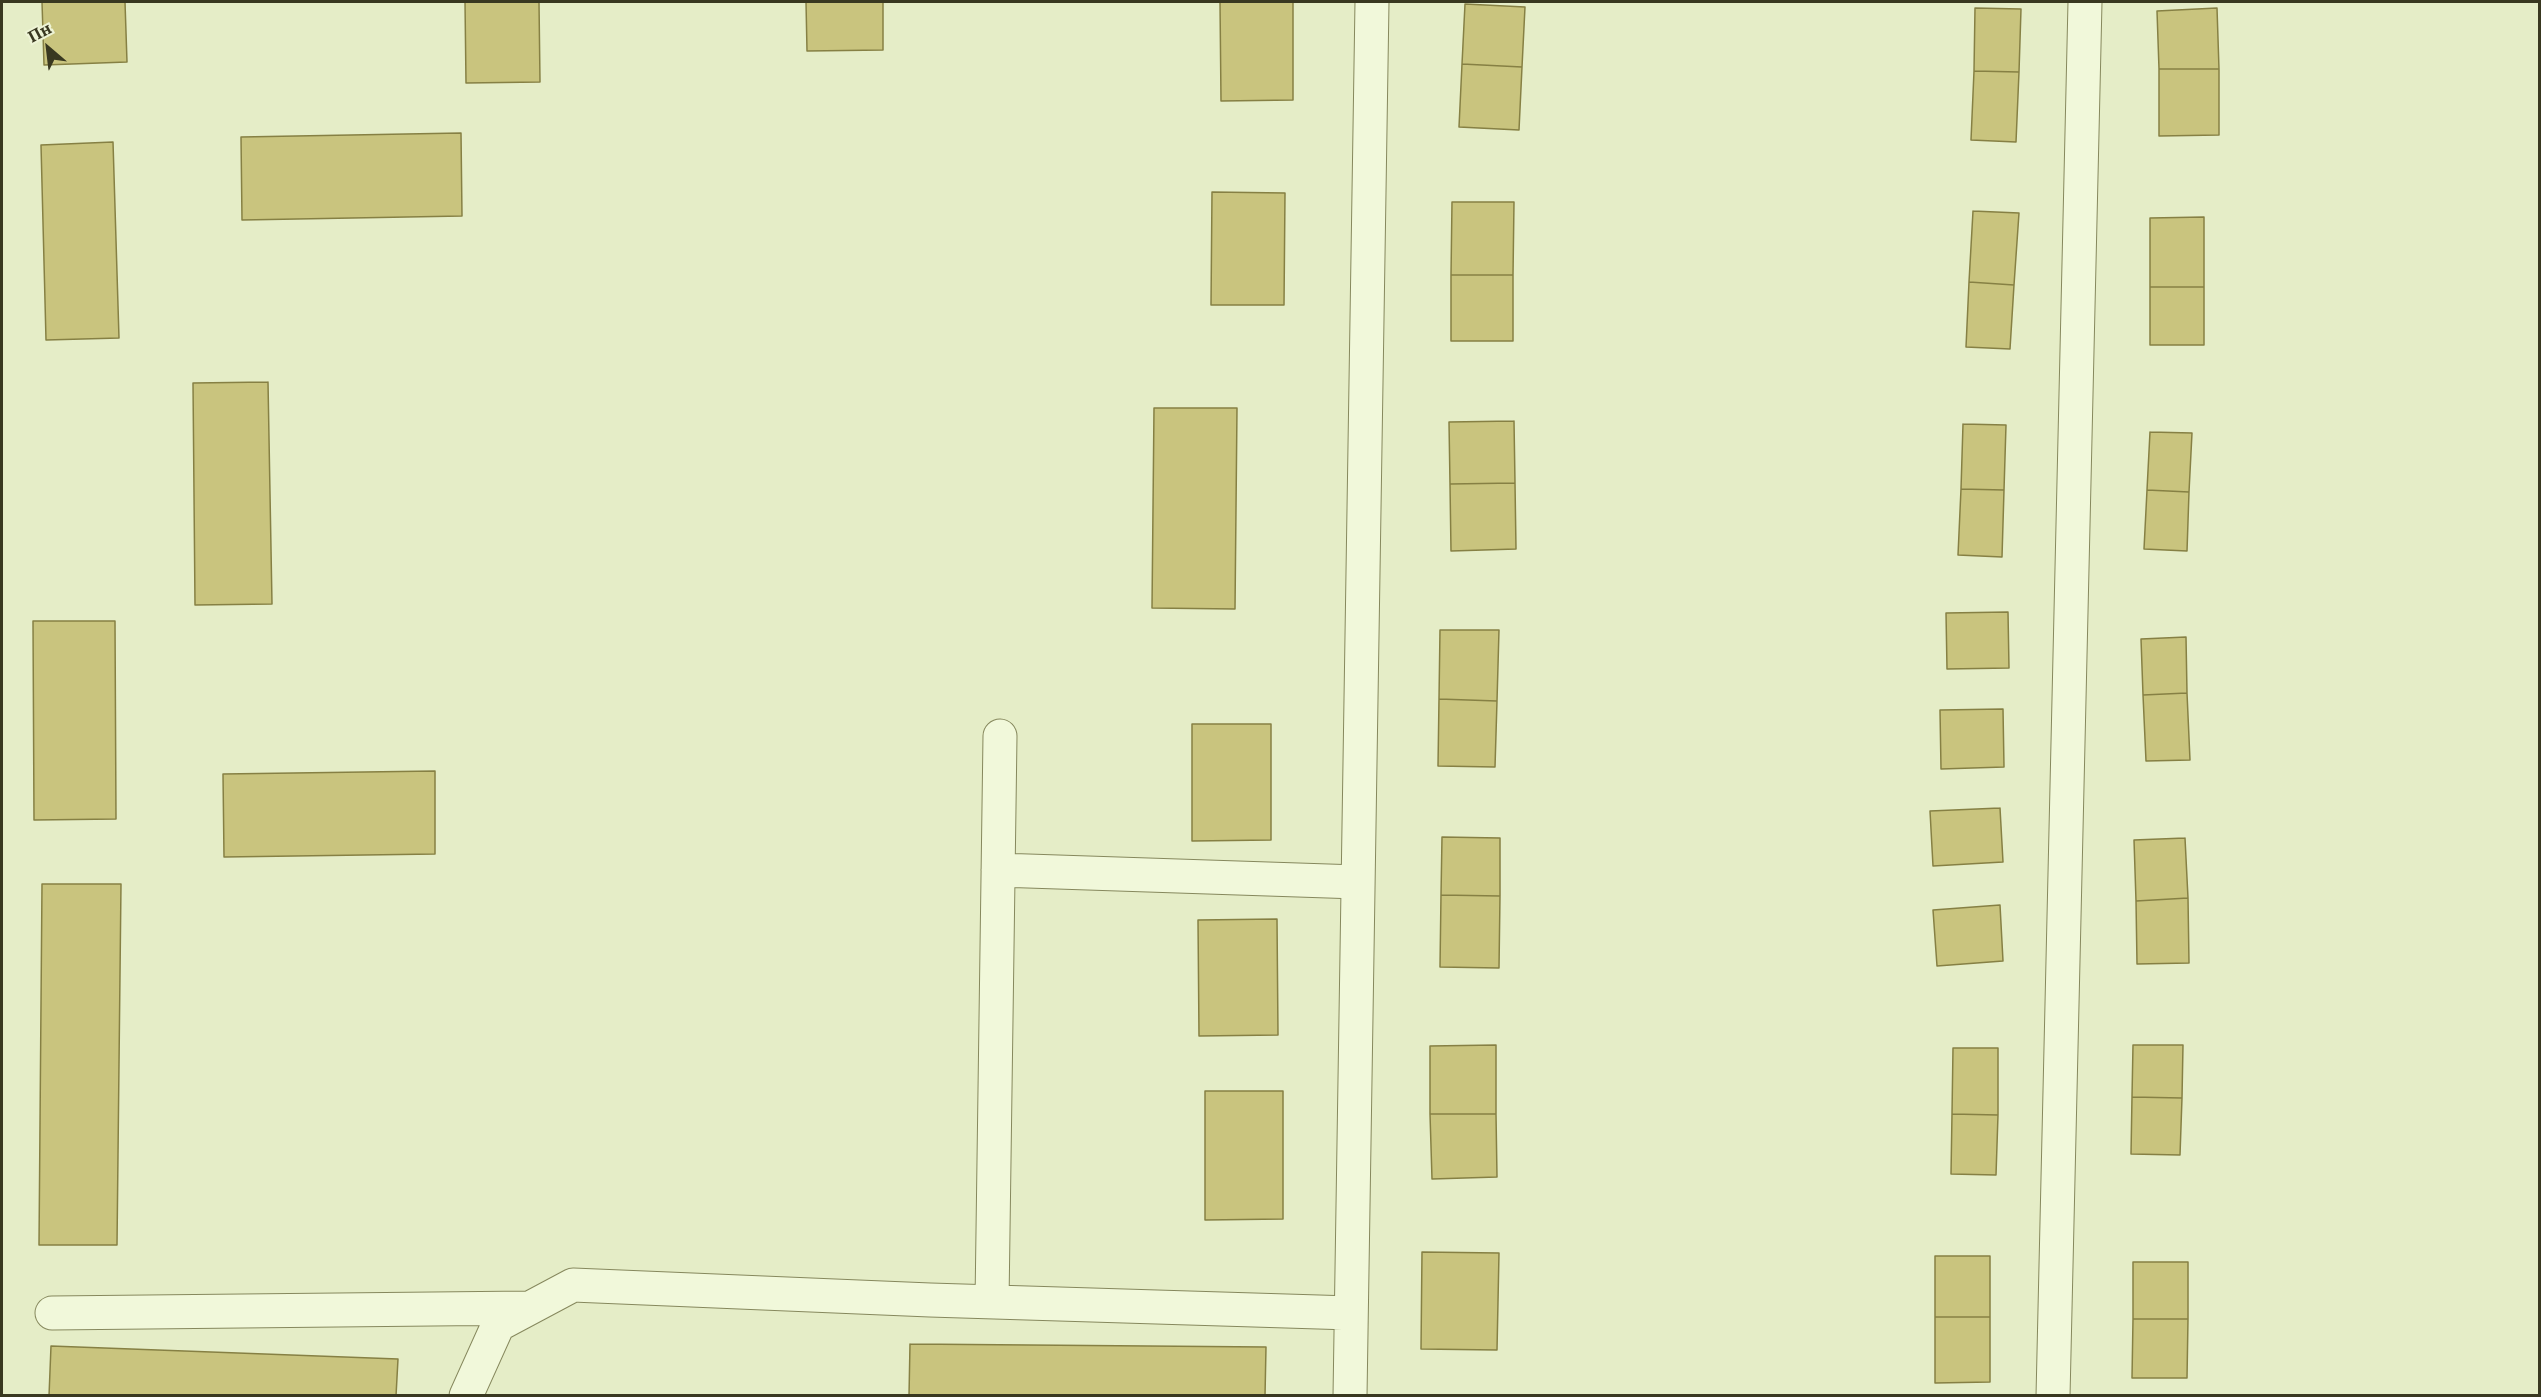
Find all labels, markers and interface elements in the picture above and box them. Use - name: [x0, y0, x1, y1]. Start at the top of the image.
- north arrow: [18, 18, 78, 78]
- text: Пн: [24, 18, 55, 47]

